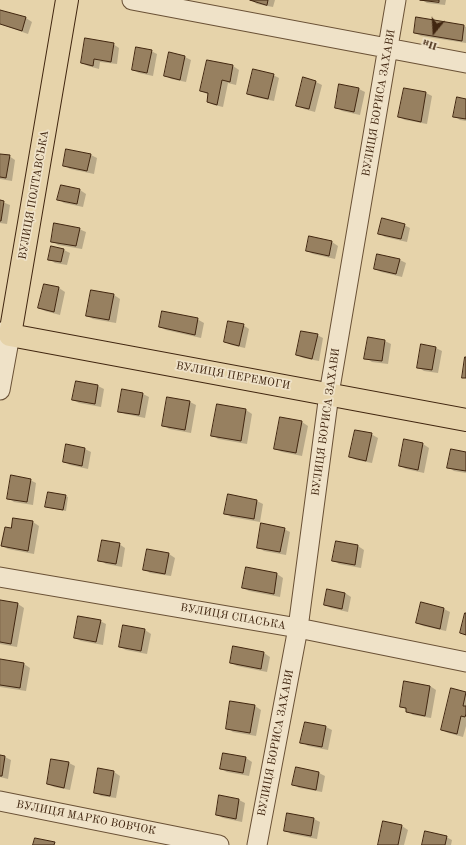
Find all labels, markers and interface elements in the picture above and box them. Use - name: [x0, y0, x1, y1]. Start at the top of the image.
- north arrow: [414, 12, 454, 52]
- street label: ВУЛИЦЯ БОРИСА ЗАХАВИ: [360, 28, 398, 178]
- text: Пн: [421, 36, 439, 51]
- street label: ВУЛИЦЯ ПОЛТАВСЬКА: [16, 129, 52, 261]
- street label: ВУЛИЦЯ БОРИСА ЗАХАВИ: [309, 347, 343, 497]
- street label: ВУЛИЦЯ ПЕРЕМОГИ: [175, 359, 291, 393]
- street label: ВУЛИЦЯ СПАСЬКА: [179, 601, 287, 633]
- street label: ВУЛИЦЯ БОРИСА ЗАХАВИ: [255, 669, 297, 817]
- street label: ВУЛИЦЯ МАРКО ВОВЧОК: [15, 798, 157, 838]

